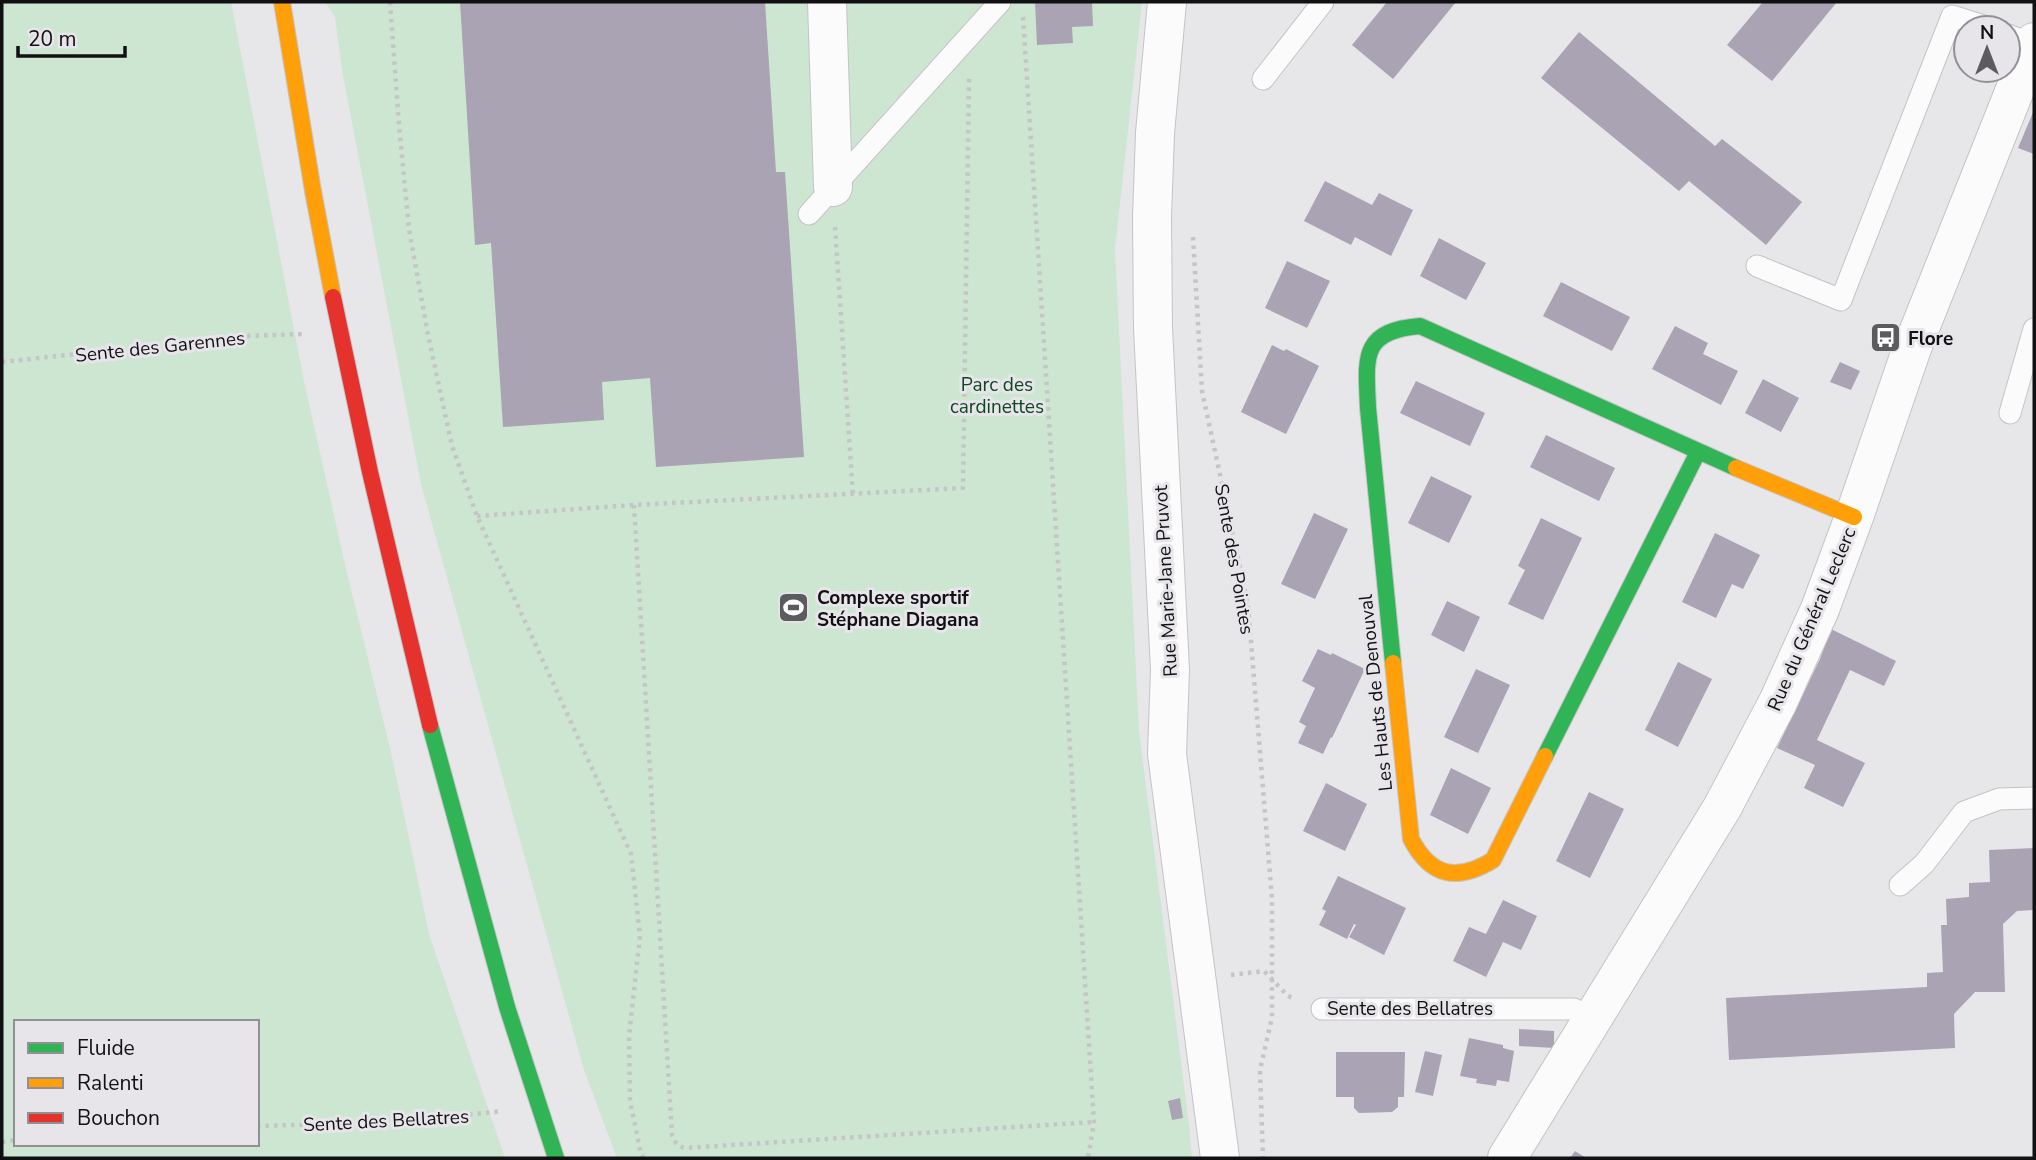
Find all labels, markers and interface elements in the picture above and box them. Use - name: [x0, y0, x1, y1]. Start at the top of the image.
- scale bar: [18, 14, 124, 58]
- north arrow: [1952, 14, 2022, 84]
- text: N: [1980, 20, 1994, 46]
- text: 20 m: [28, 25, 77, 53]
- bus stop icon: Flore: [1868, 321, 1902, 355]
- street label: Sente des Garennes: [74, 325, 246, 369]
- place label: Flore: [1908, 326, 1953, 352]
- park label: Parc des cardinettes: [950, 372, 1044, 420]
- street label: Sente des Pointes: [1208, 482, 1260, 637]
- street label: Rue Marie-Jane Pruvot: [1148, 484, 1184, 677]
- street label: Rue du Général Leclerc: [1761, 523, 1863, 715]
- place label: Complexe sportif Stéphane Diagana: [817, 585, 979, 633]
- sports icon: Complexe sportif Stéphane Diagana: [777, 591, 811, 625]
- street label: Les Hauts de Denouval: [1353, 593, 1399, 793]
- street label: Sente des Bellatres: [1327, 996, 1493, 1022]
- legend: [14, 1020, 259, 1146]
- text: Fluide: [77, 1034, 135, 1062]
- text: Ralenti: [77, 1069, 144, 1097]
- text: Bouchon: [77, 1104, 160, 1132]
- street label: Sente des Bellatres: [302, 1104, 470, 1138]

